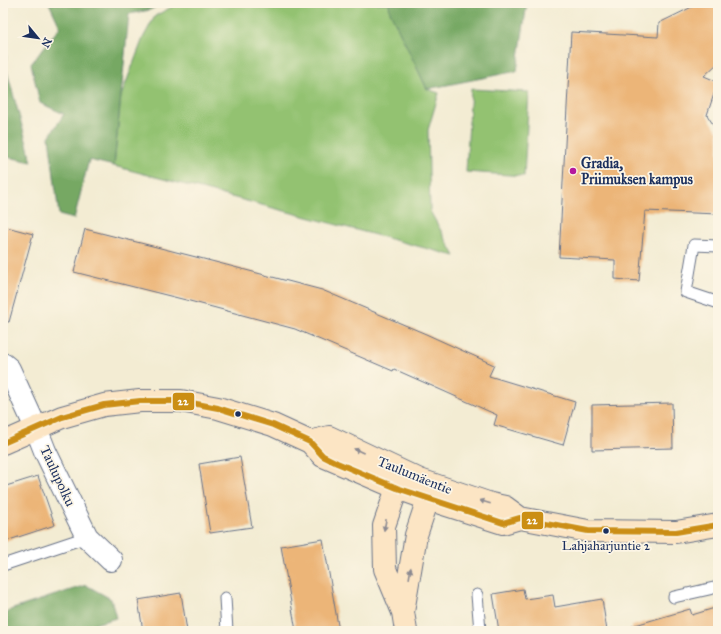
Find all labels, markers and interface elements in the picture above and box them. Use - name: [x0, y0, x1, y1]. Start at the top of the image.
- north arrow: [18, 18, 58, 58]
- text: N: [38, 35, 54, 50]
- place label: Gradia, Priimuksen kampus: [581, 155, 693, 189]
- marker: Gradia, Priimuksen kampus: [568, 166, 578, 176]
- line badge: 22: [172, 392, 195, 411]
- text: 22: [178, 395, 189, 408]
- unlabelled marker: [233, 409, 243, 419]
- street label: Taulupolku: [36, 443, 79, 510]
- one-way arrow: [354, 448, 365, 454]
- street label: Taulumäentie: [375, 453, 455, 498]
- one-way arrow: [479, 499, 491, 505]
- line badge: 22: [521, 511, 544, 530]
- text: 22: [527, 514, 538, 527]
- one-way arrow: [382, 519, 388, 531]
- marker: Lahjaharjuntie 2: [601, 526, 611, 536]
- place label: Lahjaharjuntie 2: [562, 538, 651, 554]
- one-way arrow: [407, 567, 413, 580]

